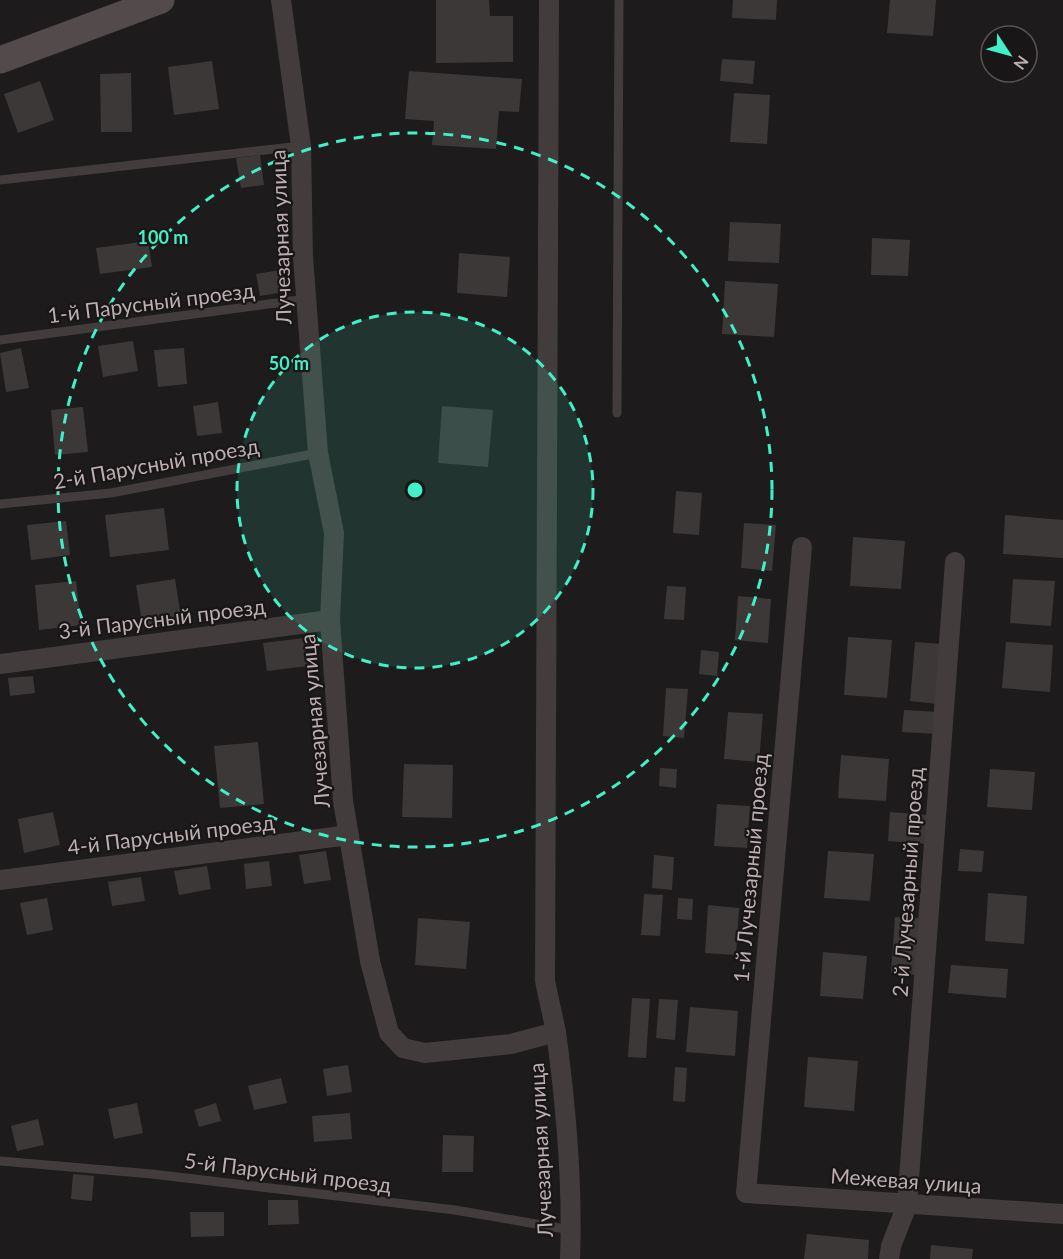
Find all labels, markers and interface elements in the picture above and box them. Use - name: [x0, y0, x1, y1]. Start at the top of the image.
- north arrow: [979, 24, 1039, 84]
- text: N: [1010, 53, 1033, 74]
- street label: Лучезарная улица: [264, 149, 296, 326]
- text: 100 m: [138, 226, 188, 248]
- street label: 1-й Парусный проезд: [46, 277, 256, 327]
- text: 50 m: [269, 352, 309, 374]
- street label: 2-й Парусный проезд: [51, 433, 261, 493]
- centre of rings: [405, 480, 425, 500]
- street label: 3-й Парусный проезд: [57, 593, 267, 643]
- street label: Лучезарная улица: [294, 633, 334, 810]
- street label: 1-й Лучезарный проезд: [728, 752, 772, 984]
- street label: 2-й Лучезарный проезд: [887, 766, 927, 998]
- street label: 4-й Парусный проезд: [66, 809, 276, 859]
- street label: Лучезарная улица: [523, 1062, 557, 1239]
- street label: 5-й Парусный проезд: [183, 1147, 393, 1197]
- street label: Межевая улица: [830, 1162, 982, 1198]

